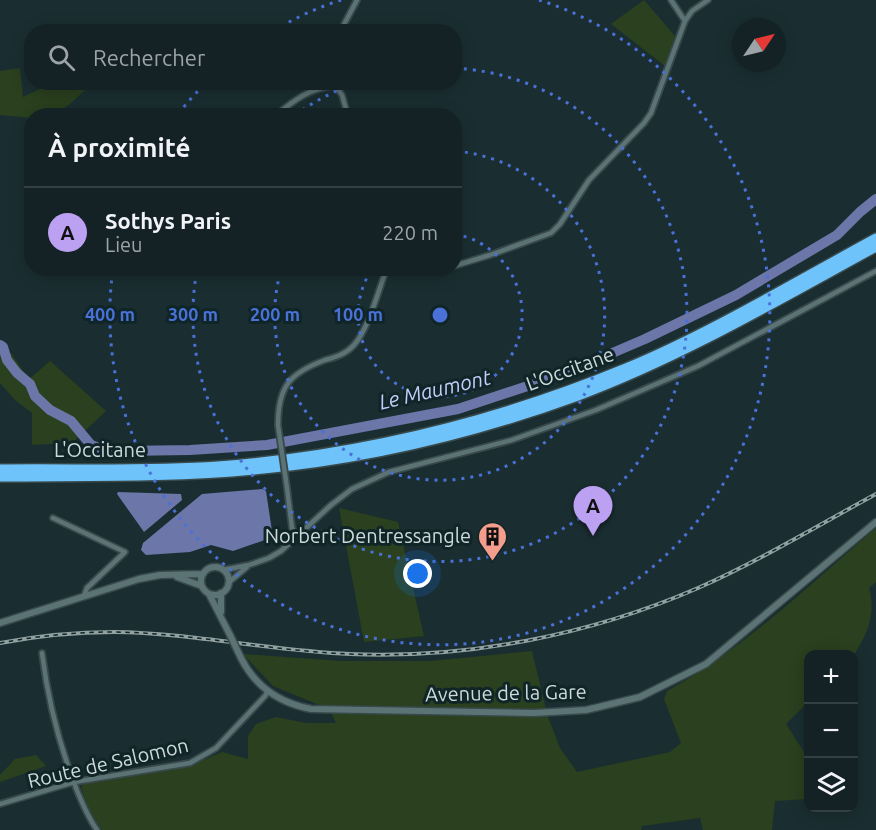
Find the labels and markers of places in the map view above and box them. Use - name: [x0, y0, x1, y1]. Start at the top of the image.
- centre of rings: [430, 305, 450, 325]
- pin: A: [574, 486, 612, 536]
- building icon: Norbert Dentressangle: [476, 520, 508, 562]
- place label: Norbert Dentressangle: [265, 524, 471, 547]

